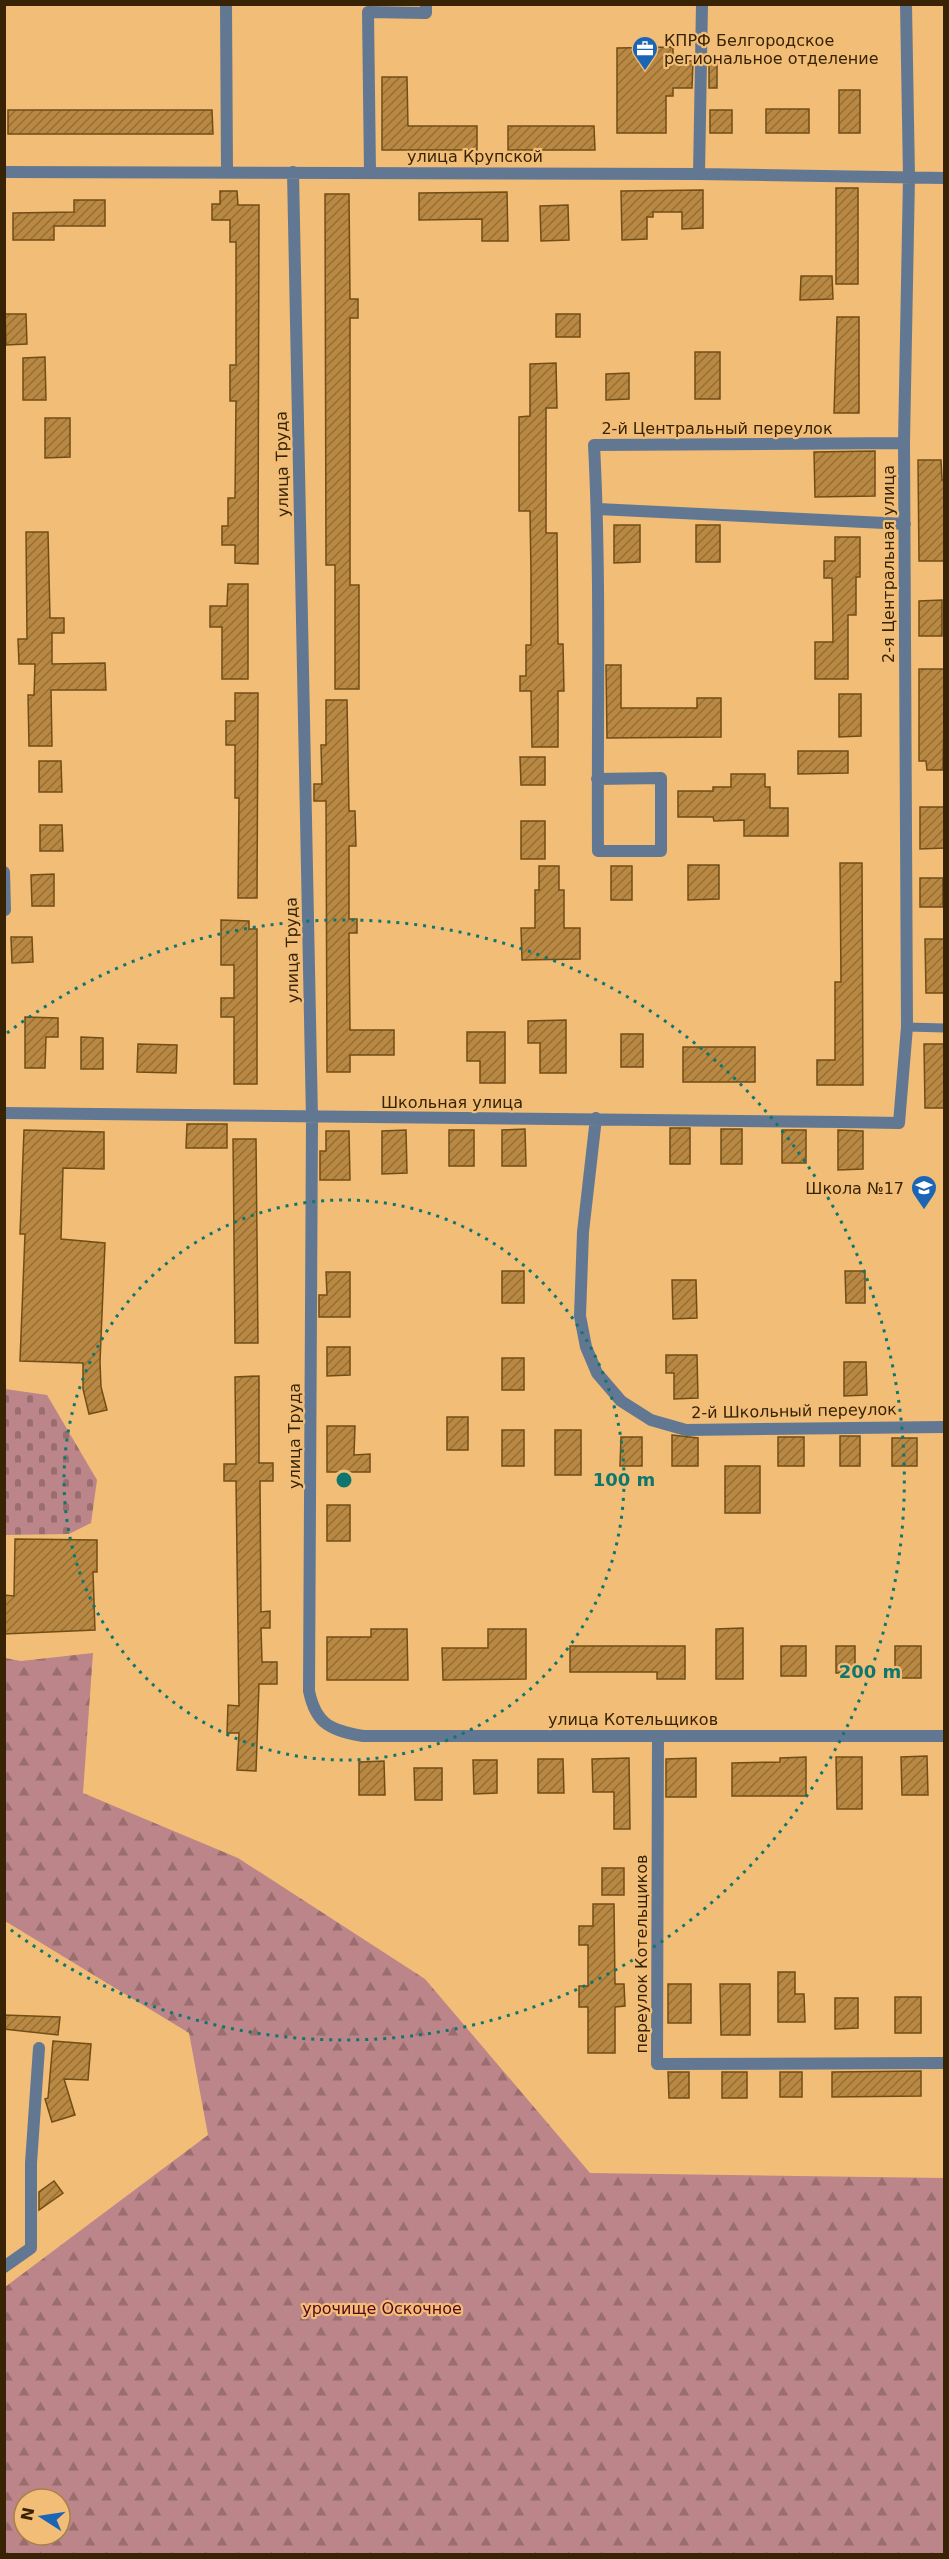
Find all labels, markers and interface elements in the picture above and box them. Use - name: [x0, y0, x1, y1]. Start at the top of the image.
- place label: КПРФ Белгородское региональное отделение: [664, 31, 878, 68]
- office icon: КПРФ Белгородское региональное отделение: [630, 34, 660, 72]
- street label: улица Крупской: [407, 147, 543, 166]
- street label: улица Труда: [272, 411, 292, 517]
- street label: 2-й Центральный переулок: [601, 419, 833, 438]
- street label: 2-я Центральная улица: [879, 465, 898, 663]
- street label: улица Труда: [282, 897, 302, 1003]
- street label: Школьная улица: [381, 1093, 523, 1112]
- school or university icon: Школа №17: [909, 1173, 939, 1211]
- place label: Школа №17: [805, 1179, 904, 1198]
- street label: улица Труда: [285, 1383, 304, 1489]
- street label: 2-й Школьный переулок: [691, 1400, 897, 1422]
- text: 100 m: [593, 1469, 655, 1490]
- centre of rings: [334, 1470, 354, 1490]
- text: 200 m: [839, 1661, 901, 1682]
- street label: улица Котельщиков: [548, 1710, 718, 1729]
- street label: переулок Котельщиков: [632, 1855, 651, 2053]
- park label: урочище Оскочное: [302, 2299, 462, 2318]
- north arrow: [12, 2487, 72, 2547]
- text: N: [17, 2505, 39, 2523]

